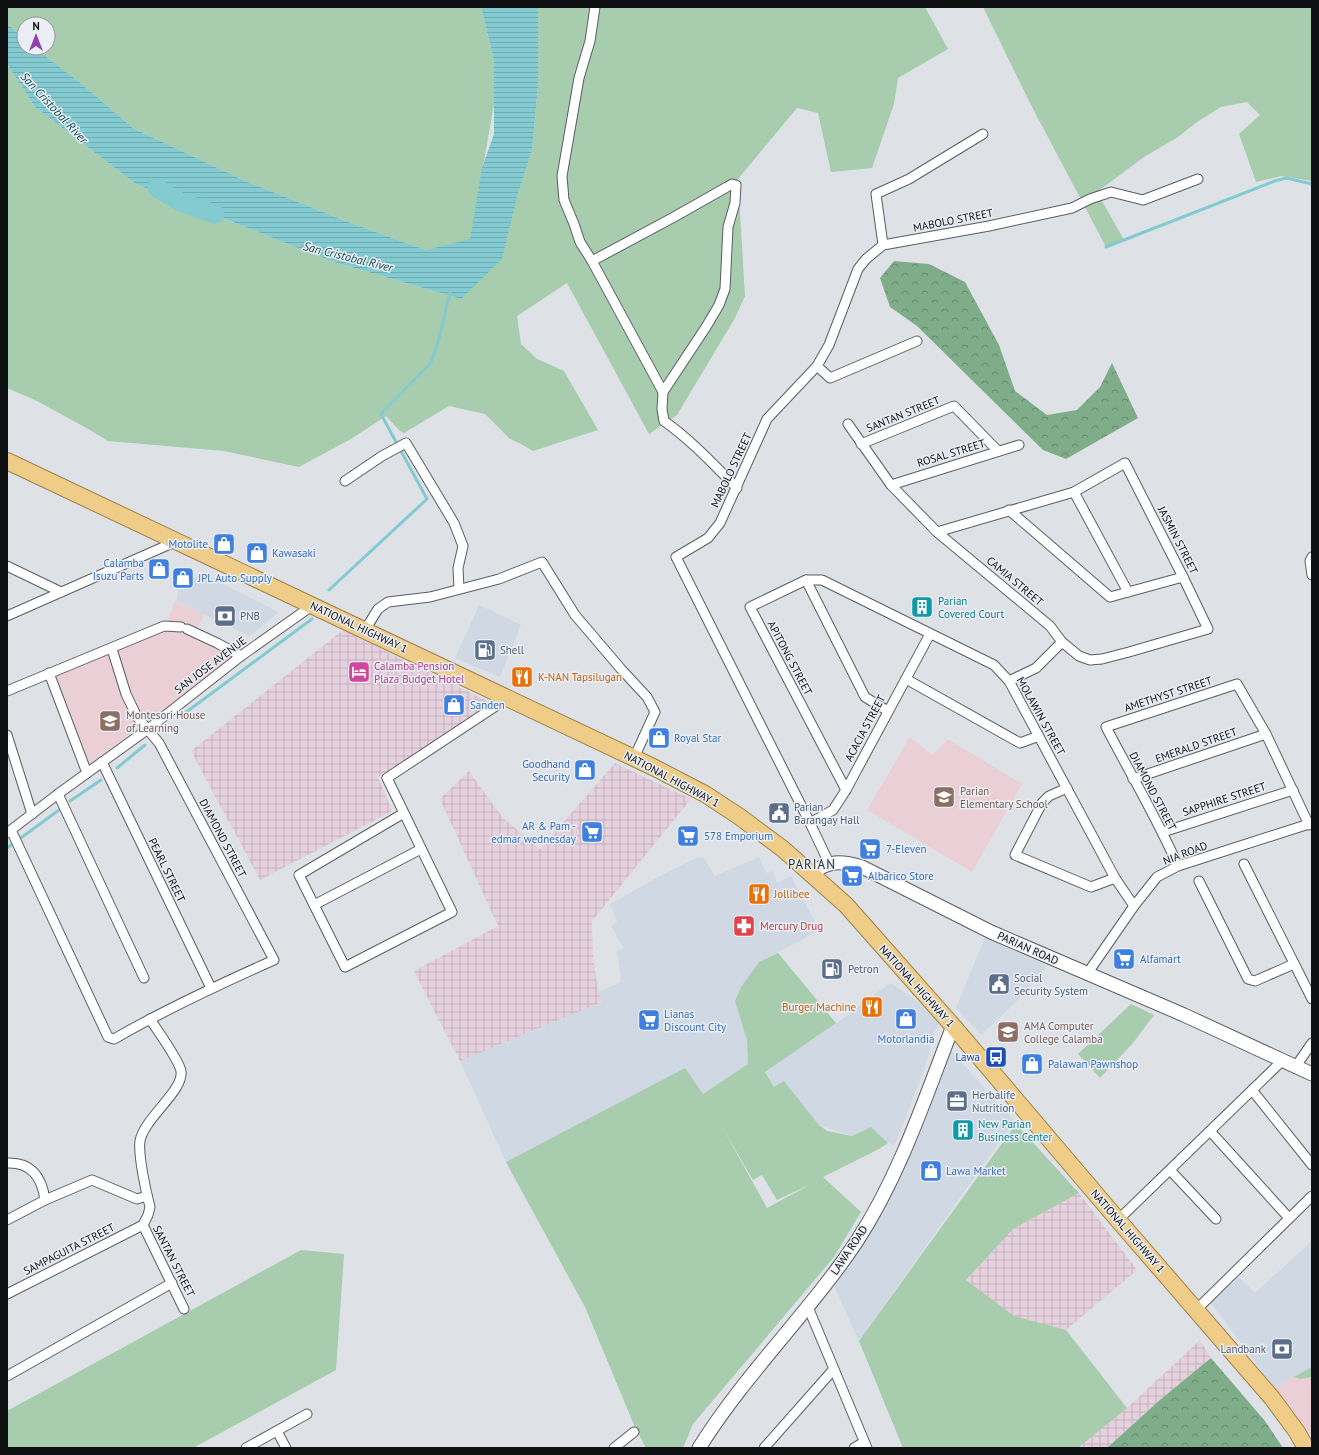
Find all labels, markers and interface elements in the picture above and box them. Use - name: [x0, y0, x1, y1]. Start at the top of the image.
- north arrow: [16, 16, 56, 56]
- text: N: [32, 19, 40, 33]
- water label: San Cristobal River: [18, 69, 92, 147]
- street label: MABOLO STREET: [912, 205, 994, 235]
- water label: San Cristobal River: [302, 238, 396, 275]
- street label: SANTAN STREET: [864, 393, 942, 435]
- street label: MABOLO STREET: [708, 430, 754, 510]
- street label: ROSAL STREET: [915, 436, 987, 470]
- street label: JASMIN STREET: [1154, 503, 1201, 576]
- shop icon: Motolite: [211, 531, 237, 557]
- place label: Motolite: [169, 537, 208, 551]
- shop icon: Kawasaki: [244, 540, 270, 566]
- place label: Kawasaki: [272, 546, 316, 560]
- street label: CAMIA STREET: [984, 553, 1046, 609]
- place label: Calamba Isuzu Parts: [93, 556, 144, 583]
- shop icon: Calamba Isuzu Parts: [146, 556, 172, 582]
- shop icon: JPL Auto Supply: [170, 565, 196, 591]
- place label: JPL Auto Supply: [197, 571, 273, 585]
- building icon: Parian Covered Court: [909, 594, 935, 620]
- place label: Parian Covered Court: [938, 594, 1004, 621]
- street label: NATIONAL HIGHWAY 1: [308, 598, 410, 656]
- bank icon: PNB: [212, 603, 238, 629]
- place label: PNB: [240, 609, 260, 623]
- street label: APITONG STREET: [764, 618, 816, 698]
- street label: SAN JOSE AVENUE: [171, 633, 249, 697]
- fuel station icon: Shell: [472, 637, 498, 663]
- place label: Shell: [500, 643, 525, 657]
- hotel icon: Calamba Pension Plaza Budget Hotel: [346, 659, 372, 685]
- place label: Calamba Pension Plaza Budget Hotel: [374, 659, 465, 686]
- restaurant icon: K-NAN Tapsilugan: [509, 664, 535, 690]
- place label: K-NAN Tapsilugan: [538, 670, 622, 684]
- street label: AMETHYST STREET: [1122, 673, 1214, 715]
- street label: MOLAWIN STREET: [1014, 674, 1068, 758]
- shop icon: Sanden: [441, 692, 467, 718]
- street label: ACACIA STREET: [842, 692, 888, 764]
- place label: Sanden: [470, 698, 505, 712]
- school or university icon: Montesori House of Learning: [97, 708, 123, 734]
- place label: Montesori House of Learning: [126, 708, 206, 735]
- street label: EMERALD STREET: [1153, 724, 1239, 766]
- shop icon: Royal Star: [646, 725, 672, 751]
- place label: Royal Star: [674, 731, 722, 745]
- street label: NATIONAL HIGHWAY 1: [622, 748, 722, 810]
- street label: DIAMOND STREET: [1126, 749, 1180, 833]
- place label: Goodhand Security: [522, 757, 571, 784]
- shop icon: Goodhand Security: [572, 757, 598, 783]
- street label: SAPPHIRE STREET: [1180, 779, 1268, 819]
- school or university icon: Parian Elementary School: [931, 784, 957, 810]
- place label: Parian Elementary School: [960, 784, 1048, 811]
- street label: DIAMOND STREET: [196, 796, 250, 880]
- public building icon: Parian Barangay Hall: [766, 800, 792, 826]
- place label: Parian Barangay Hall: [794, 800, 860, 827]
- place label: AR & Pam - edmar wednesday: [491, 819, 577, 846]
- supermarket icon: AR & Pam - edmar wednesday: [579, 819, 605, 845]
- supermarket icon: 578 Emporium: [675, 823, 701, 849]
- place label: 578 Emporium: [704, 829, 773, 843]
- street label: PEARL STREET: [145, 836, 189, 904]
- supermarket icon: 7-Eleven: [857, 836, 883, 862]
- street label: NIA ROAD: [1161, 838, 1209, 868]
- place label: 7-Eleven: [886, 842, 927, 856]
- district label: PARIAN: [788, 856, 836, 873]
- supermarket icon: Albarico Store: [839, 863, 865, 889]
- place label: Albarico Store: [868, 869, 934, 883]
- restaurant icon: Jollibee: [746, 881, 772, 907]
- place label: Jollibee: [773, 887, 810, 901]
- pharmacy icon: Mercury Drug: [731, 913, 757, 939]
- place label: Mercury Drug: [760, 919, 823, 933]
- street label: PARIAN ROAD: [995, 928, 1061, 968]
- street label: NATIONAL HIGHWAY 1: [876, 942, 958, 1030]
- supermarket icon: Alfamart: [1111, 946, 1137, 972]
- place label: Alfamart: [1140, 952, 1181, 966]
- fuel station icon: Petron: [819, 956, 845, 982]
- place label: Petron: [848, 962, 879, 976]
- public building icon: Social Security System: [986, 971, 1012, 997]
- place label: Social Security System: [1014, 971, 1088, 998]
- restaurant icon: Burger Machine: [859, 994, 885, 1020]
- place label: Burger Machine: [782, 1000, 856, 1014]
- shop icon: Motorlandia: [893, 1006, 919, 1032]
- supermarket icon: Lianas Discount City: [636, 1007, 662, 1033]
- place label: Lianas Discount City: [664, 1007, 727, 1034]
- school or university icon: AMA Computer College Calamba: [995, 1019, 1021, 1045]
- place label: AMA Computer College Calamba: [1024, 1019, 1103, 1046]
- place label: Motorlandia: [878, 1032, 934, 1046]
- bus stop icon: Lawa: [983, 1044, 1009, 1070]
- place label: Lawa: [956, 1050, 980, 1064]
- shop icon: Palawan Pawnshop: [1019, 1051, 1045, 1077]
- place label: Palawan Pawnshop: [1048, 1057, 1138, 1071]
- office icon: Herbalife Nutrition: [944, 1088, 970, 1114]
- place label: Herbalife Nutrition: [972, 1088, 1016, 1115]
- building icon: New Parian Business Center: [950, 1117, 976, 1143]
- place label: New Parian Business Center: [978, 1117, 1052, 1144]
- shop icon: Lawa Market: [918, 1158, 944, 1184]
- place label: Lawa Market: [946, 1164, 1006, 1178]
- street label: NATIONAL HIGHWAY 1: [1088, 1186, 1168, 1276]
- street label: SAMPAGUITA STREET: [21, 1220, 117, 1278]
- street label: SANTAN STREET: [150, 1223, 198, 1299]
- street label: LAWA ROAD: [827, 1223, 871, 1277]
- bank icon: Landbank: [1269, 1336, 1295, 1362]
- place label: Landbank: [1220, 1342, 1267, 1356]

